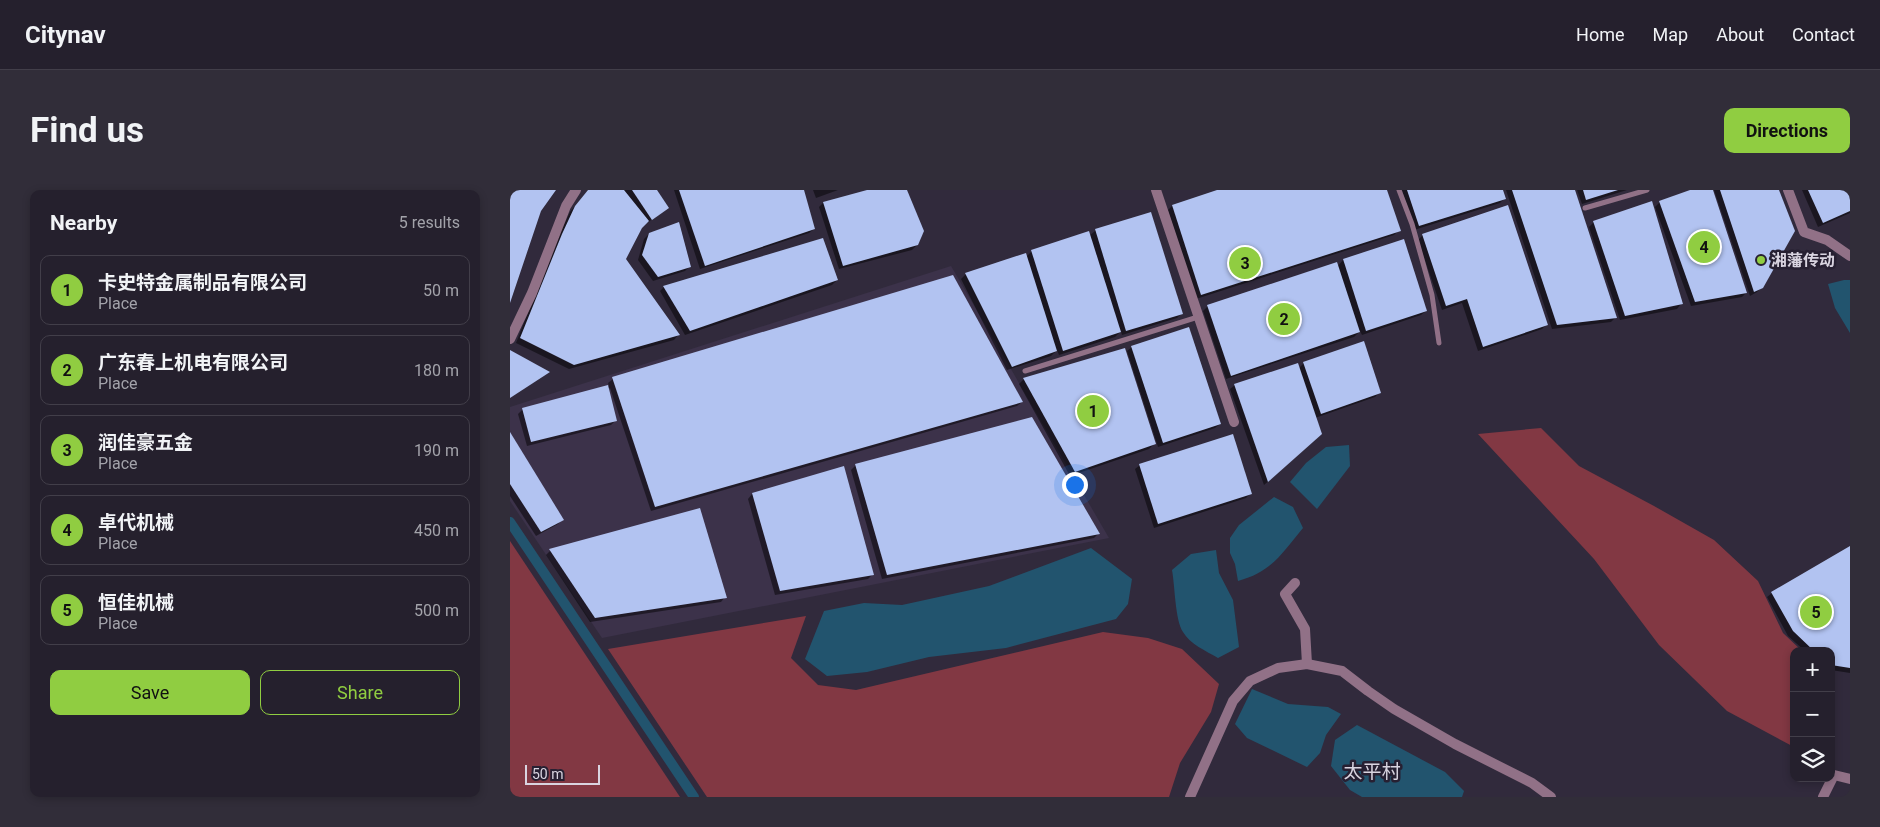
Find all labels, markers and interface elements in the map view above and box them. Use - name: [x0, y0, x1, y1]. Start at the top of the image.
- text: Citynav: [25, 21, 106, 49]
- text: Home: [1576, 24, 1625, 45]
- text: Map: [1653, 24, 1688, 45]
- text: About: [1716, 24, 1764, 45]
- text: Contact: [1792, 24, 1855, 45]
- button: Directions: [1724, 108, 1850, 153]
- text: Find us: [30, 110, 144, 151]
- text: Nearby: [50, 211, 117, 235]
- text: 5 results: [399, 213, 460, 232]
- pin: 4: [1688, 228, 1720, 266]
- pin: 3: [1229, 244, 1261, 282]
- place label: 湘藩传动: [1771, 251, 1835, 270]
- marker: 湘藩传动: [1755, 254, 1767, 266]
- text: 卡史特金属制品有限公司: [98, 271, 307, 294]
- text: 1: [62, 281, 72, 300]
- text: 50 m: [423, 281, 459, 300]
- text: Place: [98, 294, 138, 313]
- pin: 2: [1268, 300, 1300, 338]
- text: 广东春上机电有限公司: [98, 351, 288, 374]
- text: 2: [62, 361, 72, 380]
- text: 180 m: [414, 361, 459, 380]
- text: Place: [98, 374, 138, 393]
- pin: 1: [1077, 392, 1109, 430]
- text: 润佳豪五金: [98, 431, 193, 454]
- text: 3: [62, 441, 72, 460]
- text: 190 m: [414, 441, 459, 460]
- text: Place: [98, 454, 138, 473]
- your location: [1062, 472, 1088, 498]
- text: 卓代机械: [98, 511, 174, 534]
- text: 4: [62, 521, 72, 540]
- text: 450 m: [414, 521, 459, 540]
- text: Place: [98, 534, 138, 553]
- text: 恒佳机械: [98, 591, 174, 614]
- pin: 5: [1800, 593, 1832, 631]
- text: 5: [62, 601, 72, 620]
- text: 500 m: [414, 601, 459, 620]
- text: Place: [98, 614, 138, 633]
- map controls: [1790, 647, 1835, 782]
- button: +: [1790, 647, 1835, 692]
- button: Save: [50, 670, 250, 715]
- button: Share: [260, 670, 460, 715]
- button: −: [1790, 692, 1835, 737]
- button: layers: [1790, 737, 1835, 782]
- district label: 太平村: [1343, 760, 1401, 783]
- scale bar: [525, 762, 600, 785]
- text: 50 m: [532, 766, 564, 782]

